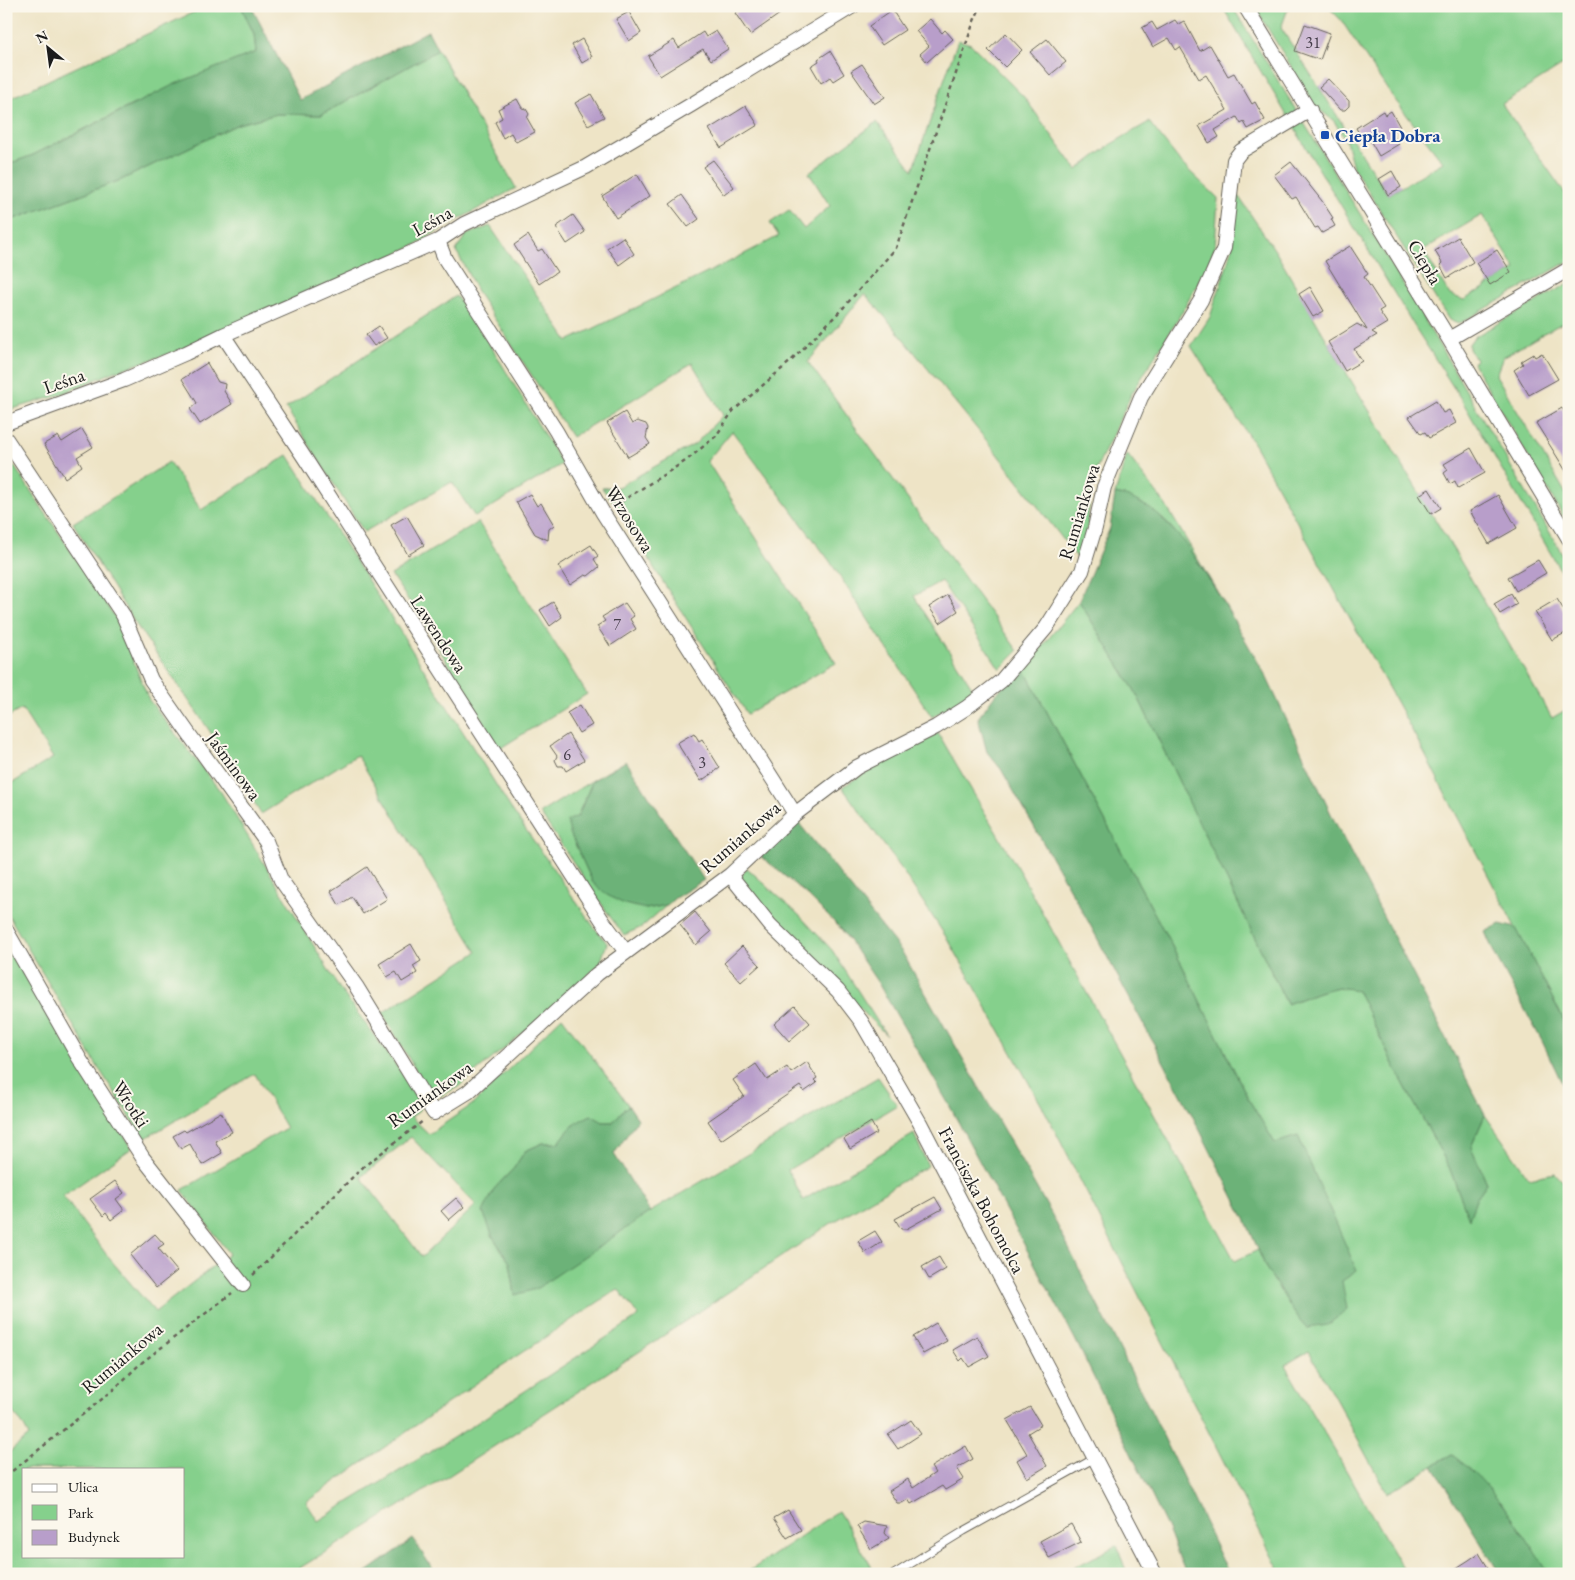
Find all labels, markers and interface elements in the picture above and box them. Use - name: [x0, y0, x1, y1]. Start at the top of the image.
- north arrow: [22, 22, 72, 72]
- text: N: [32, 26, 52, 47]
- house number: 31: [1305, 32, 1321, 53]
- place label: Ciepła Dobra: [1335, 123, 1441, 148]
- marker: Ciepła Dobra: [1319, 129, 1331, 141]
- street label: Leśna: [407, 200, 457, 242]
- street label: Ciepła: [1402, 235, 1448, 289]
- street label: Leśna: [40, 362, 89, 400]
- street label: Rumiankowa: [1053, 461, 1106, 563]
- street label: Wrzosowa: [600, 481, 660, 557]
- street label: Lawendowa: [405, 591, 473, 678]
- house number: 7: [613, 614, 621, 635]
- street label: Jaśminowa: [199, 725, 268, 806]
- house number: 6: [563, 744, 571, 765]
- house number: 3: [698, 752, 706, 773]
- street label: Rumiankowa: [694, 795, 786, 879]
- street label: Rumiankowa: [383, 1055, 478, 1133]
- street label: Wrotki: [107, 1076, 156, 1132]
- street label: Franciszka Bohomolca: [933, 1122, 1031, 1278]
- street label: Rumiankowa: [76, 1316, 168, 1399]
- legend: [22, 1468, 185, 1558]
- text: Ulica: [68, 1477, 98, 1496]
- text: Park: [68, 1503, 95, 1522]
- text: Budynek: [68, 1527, 121, 1546]

